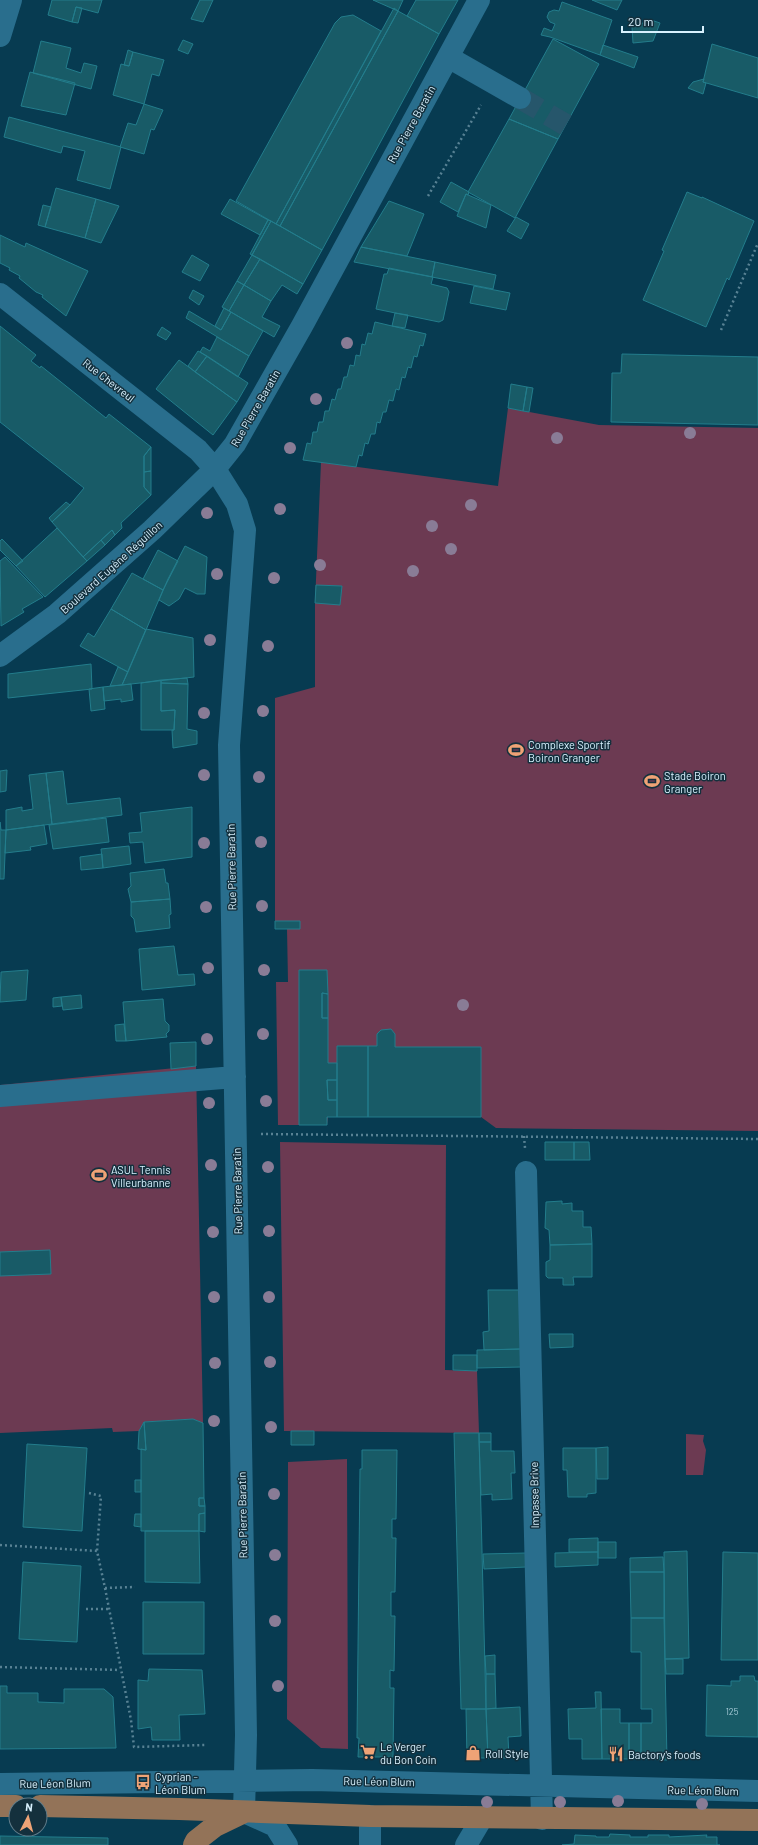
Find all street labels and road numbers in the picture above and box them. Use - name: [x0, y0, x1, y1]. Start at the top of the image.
- street label: Rue Pierre Baratin: [384, 83, 438, 165]
- street label: Rue Chevreul: [80, 356, 138, 404]
- street label: Rue Pierre Baratin: [228, 367, 282, 449]
- street label: Boulevard Eugène Réguillon: [58, 518, 165, 616]
- street label: Rue Pierre Baratin: [224, 824, 238, 910]
- street label: Rue Pierre Baratin: [230, 1148, 244, 1234]
- street label: Impasse Brive: [527, 1461, 541, 1528]
- street label: Rue Pierre Baratin: [235, 1472, 249, 1558]
- street label: Rue Léon Blum: [343, 1774, 415, 1788]
- street label: Rue Léon Blum: [19, 1776, 91, 1790]
- street label: Rue Léon Blum: [667, 1783, 739, 1797]

